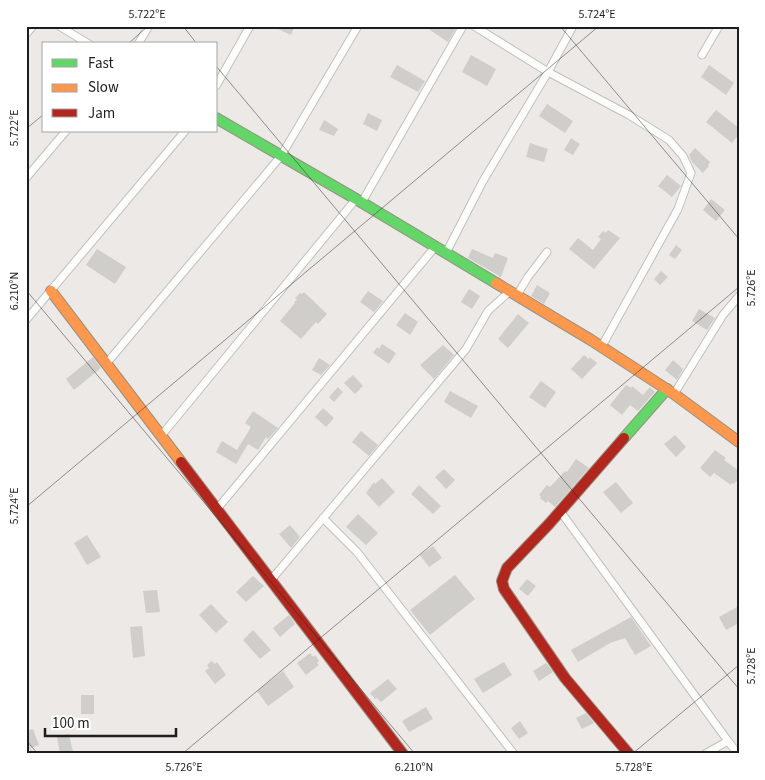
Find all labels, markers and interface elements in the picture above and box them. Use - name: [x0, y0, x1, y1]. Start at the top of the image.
- text: 5.722°E: [128, 6, 166, 23]
- text: 5.724°E: [578, 6, 616, 23]
- legend: [42, 42, 218, 132]
- text: Fast: [88, 53, 114, 74]
- text: Slow: [88, 77, 119, 98]
- text: Jam: [88, 103, 115, 124]
- text: 5.722°E: [6, 109, 23, 147]
- text: 5.726°E: [743, 269, 760, 307]
- text: 6.210°N: [6, 272, 23, 310]
- text: 5.724°E: [6, 487, 23, 525]
- text: 5.728°E: [743, 647, 760, 685]
- scale bar: [45, 705, 176, 737]
- text: 100 m: [52, 713, 90, 734]
- text: 5.726°E: [165, 759, 203, 776]
- text: 6.210°N: [395, 759, 433, 776]
- text: 5.728°E: [615, 759, 653, 776]

